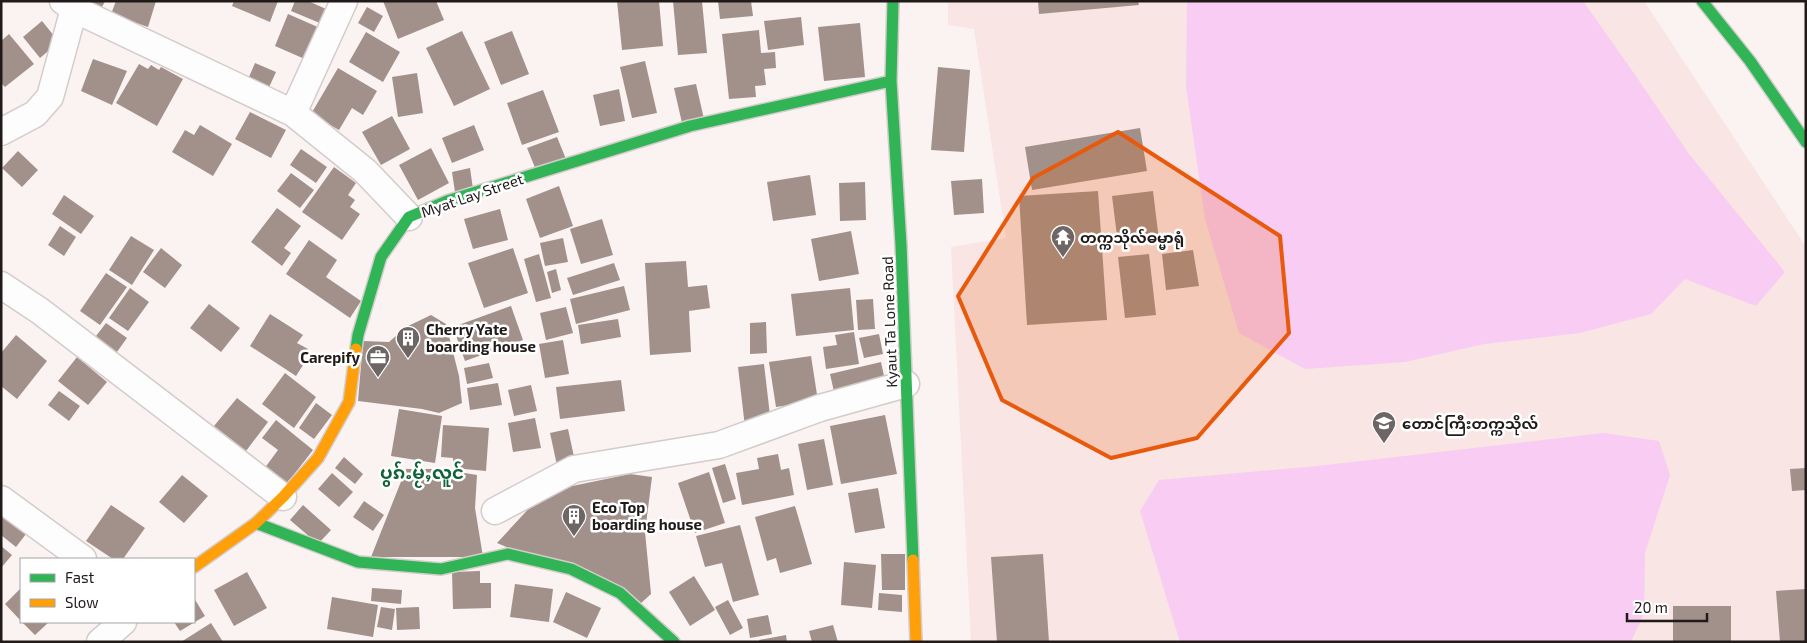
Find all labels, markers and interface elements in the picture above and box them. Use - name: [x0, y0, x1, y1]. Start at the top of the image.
- street label: Myat Lay Street: [419, 169, 526, 221]
- temple icon: တက္ကသိုလ်ဓမ္မာရုံ: [1050, 224, 1076, 258]
- place label: တက္ကသိုလ်ဓမ္မာရုံ: [1080, 228, 1184, 250]
- street label: Kyaut Ta Lone Road: [878, 256, 900, 388]
- place label: Cherry Yate boarding house: [426, 320, 536, 355]
- building icon: Cherry Yate boarding house: [395, 325, 421, 359]
- office icon: Carepify: [365, 344, 391, 378]
- place label: Carepify: [300, 348, 360, 367]
- school or university icon: တောင်ကြီးတက္ကသိုလ်: [1371, 410, 1397, 444]
- place label: တောင်ကြီးတက္ကသိုလ်: [1402, 414, 1538, 436]
- district label: ပွၵ်ႉမႂ်ႇလူင်: [380, 461, 464, 488]
- place label: Eco Top boarding house: [592, 498, 702, 533]
- building icon: Eco Top boarding house: [561, 503, 587, 537]
- legend: [20, 558, 195, 623]
- text: Fast: [65, 568, 95, 586]
- scale bar: [1627, 590, 1707, 622]
- text: Slow: [65, 593, 99, 611]
- text: 20 m: [1634, 598, 1668, 616]

